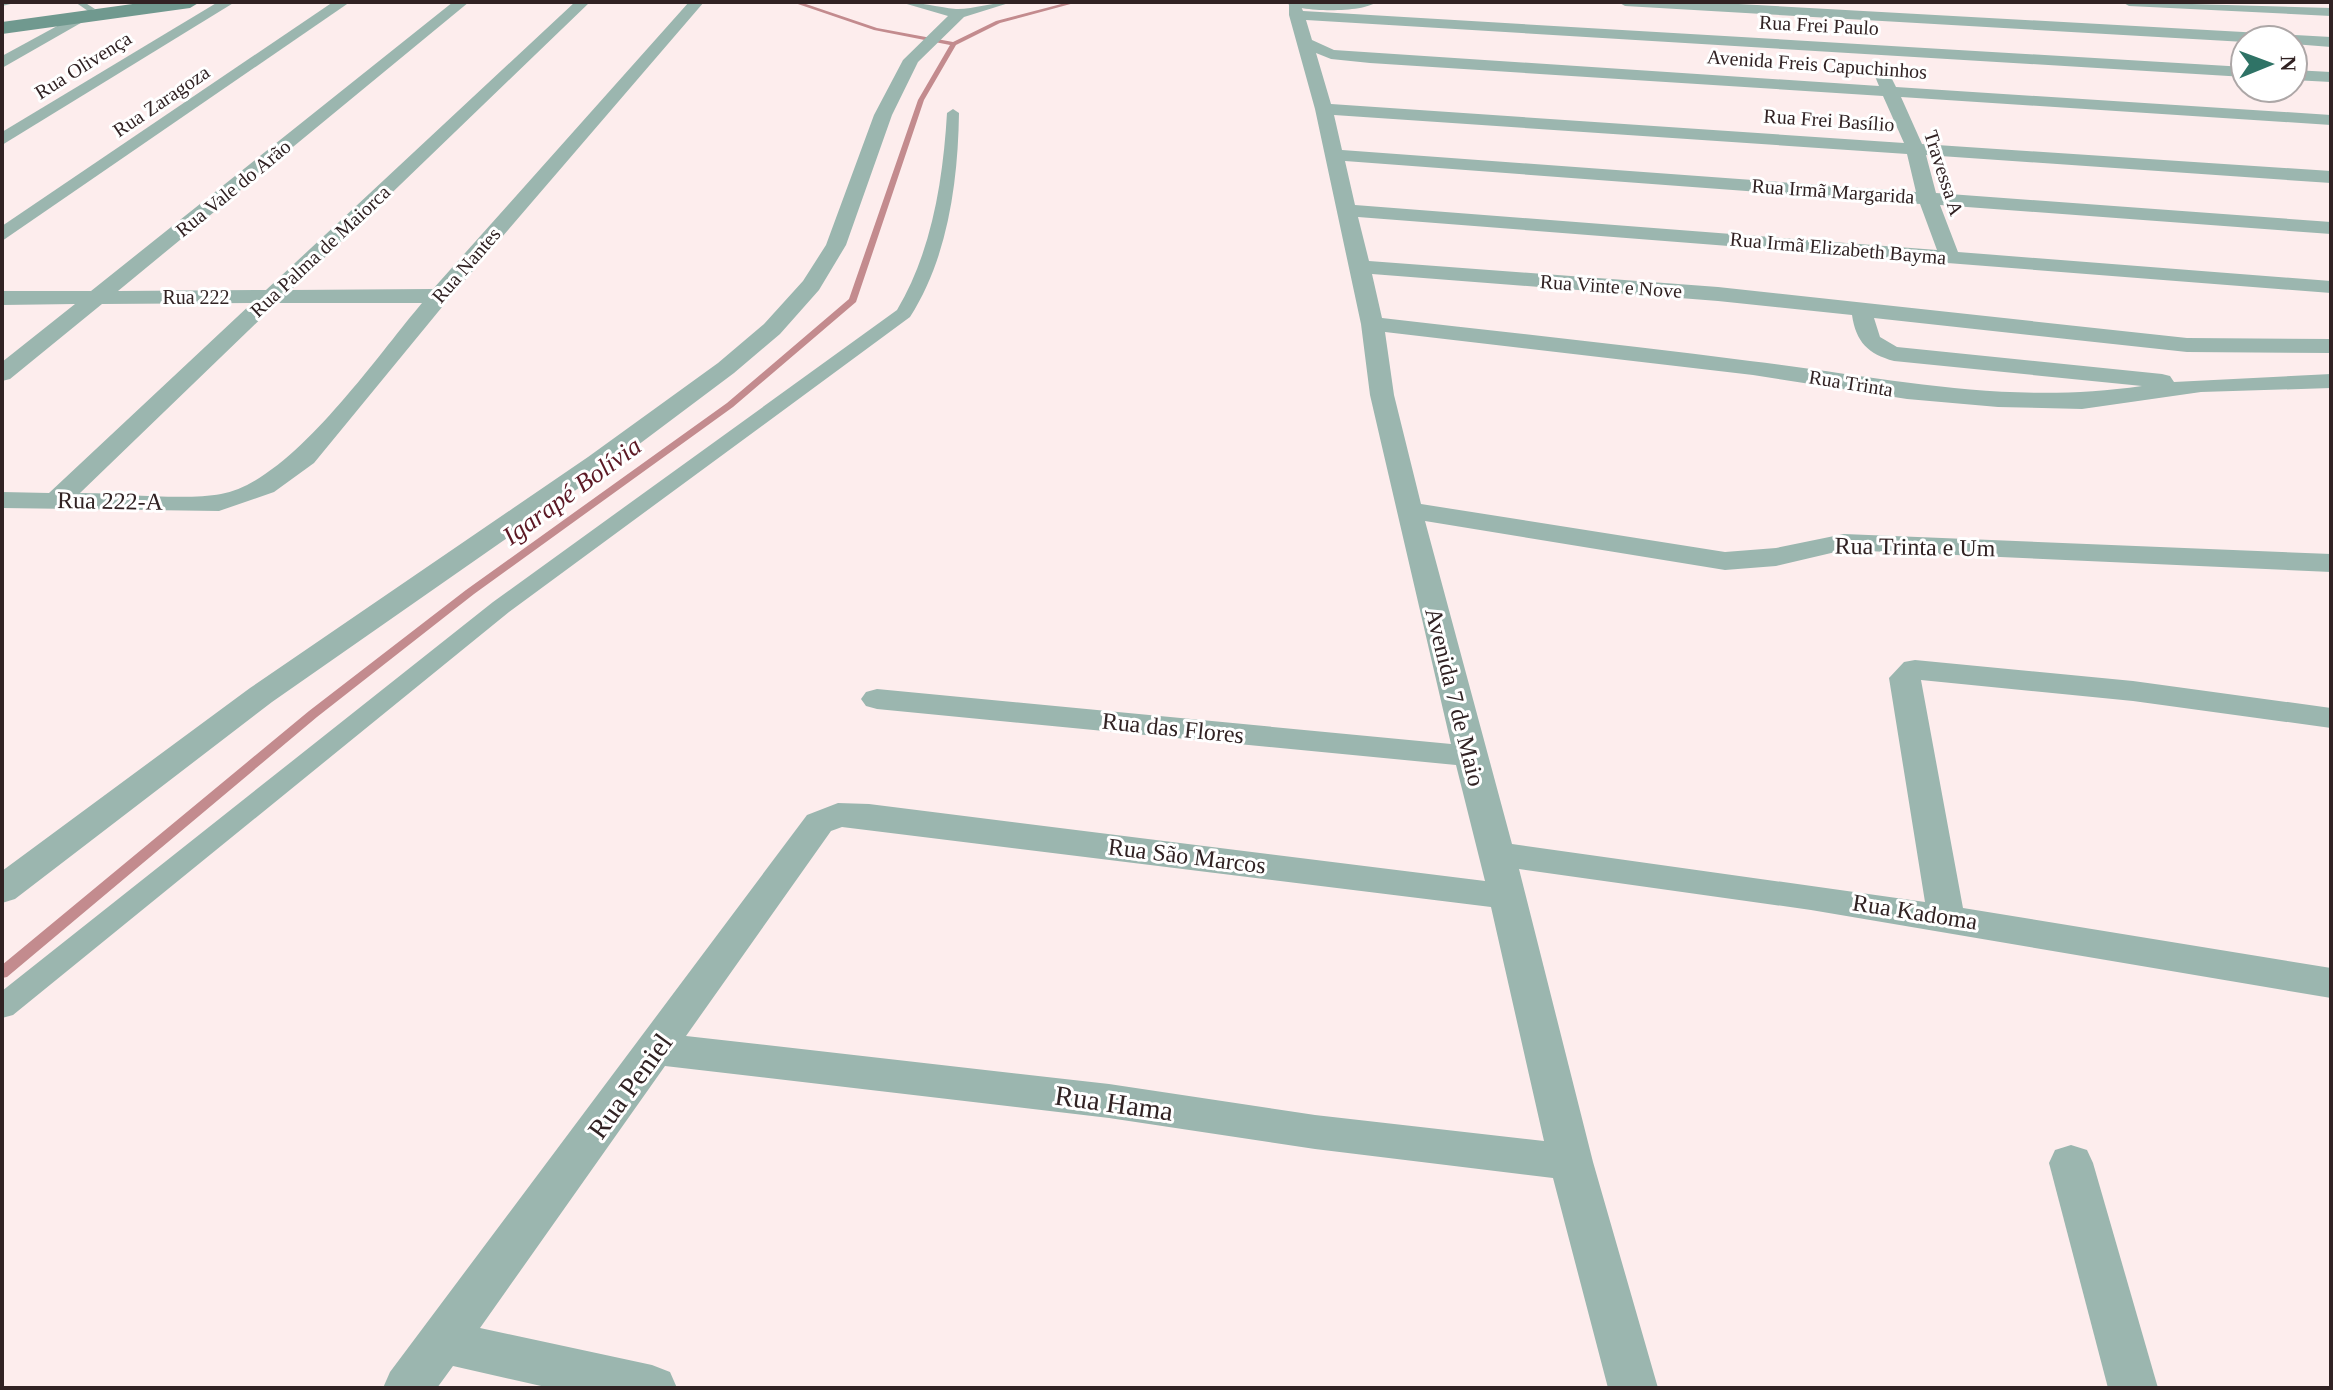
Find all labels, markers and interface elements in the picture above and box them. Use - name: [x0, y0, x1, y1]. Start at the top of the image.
- street label: Rua Frei Paulo: [1759, 11, 1879, 39]
- north arrow: [2229, 24, 2309, 104]
- street label: Rua Olivença: [31, 27, 136, 104]
- street label: Avenida Freis Capuchinhos: [1706, 45, 1928, 84]
- text: N: [2276, 55, 2301, 72]
- street label: Rua Zaragoza: [109, 61, 214, 142]
- street label: Rua Frei Basílio: [1763, 104, 1895, 136]
- street label: Travessa A: [1920, 127, 1968, 219]
- street label: Rua Vale do Arão: [171, 135, 295, 241]
- street label: Rua Irmã Margarida: [1751, 174, 1915, 209]
- street label: Rua Palma de Maiorca: [246, 181, 394, 321]
- street label: Rua Nantes: [427, 223, 505, 307]
- street label: Rua Irmã Elizabeth Bayma: [1729, 228, 1947, 269]
- street label: Rua Vinte e Nove: [1539, 270, 1683, 302]
- street label: Rua 222: [162, 286, 230, 308]
- street label: Rua Trinta: [1807, 365, 1895, 401]
- water label: Igarapé Bolívia: [496, 431, 647, 551]
- street label: Rua 222-A: [57, 487, 164, 515]
- street label: Rua Trinta e Um: [1834, 533, 1996, 561]
- street label: Avenida 7 de Maio: [1420, 605, 1490, 789]
- street label: Rua das Flores: [1101, 708, 1245, 748]
- street label: Rua São Marcos: [1107, 833, 1267, 879]
- street label: Rua Kadoma: [1851, 889, 1980, 935]
- street label: Rua Peniel: [582, 1027, 679, 1144]
- street label: Rua Hama: [1053, 1079, 1176, 1127]

